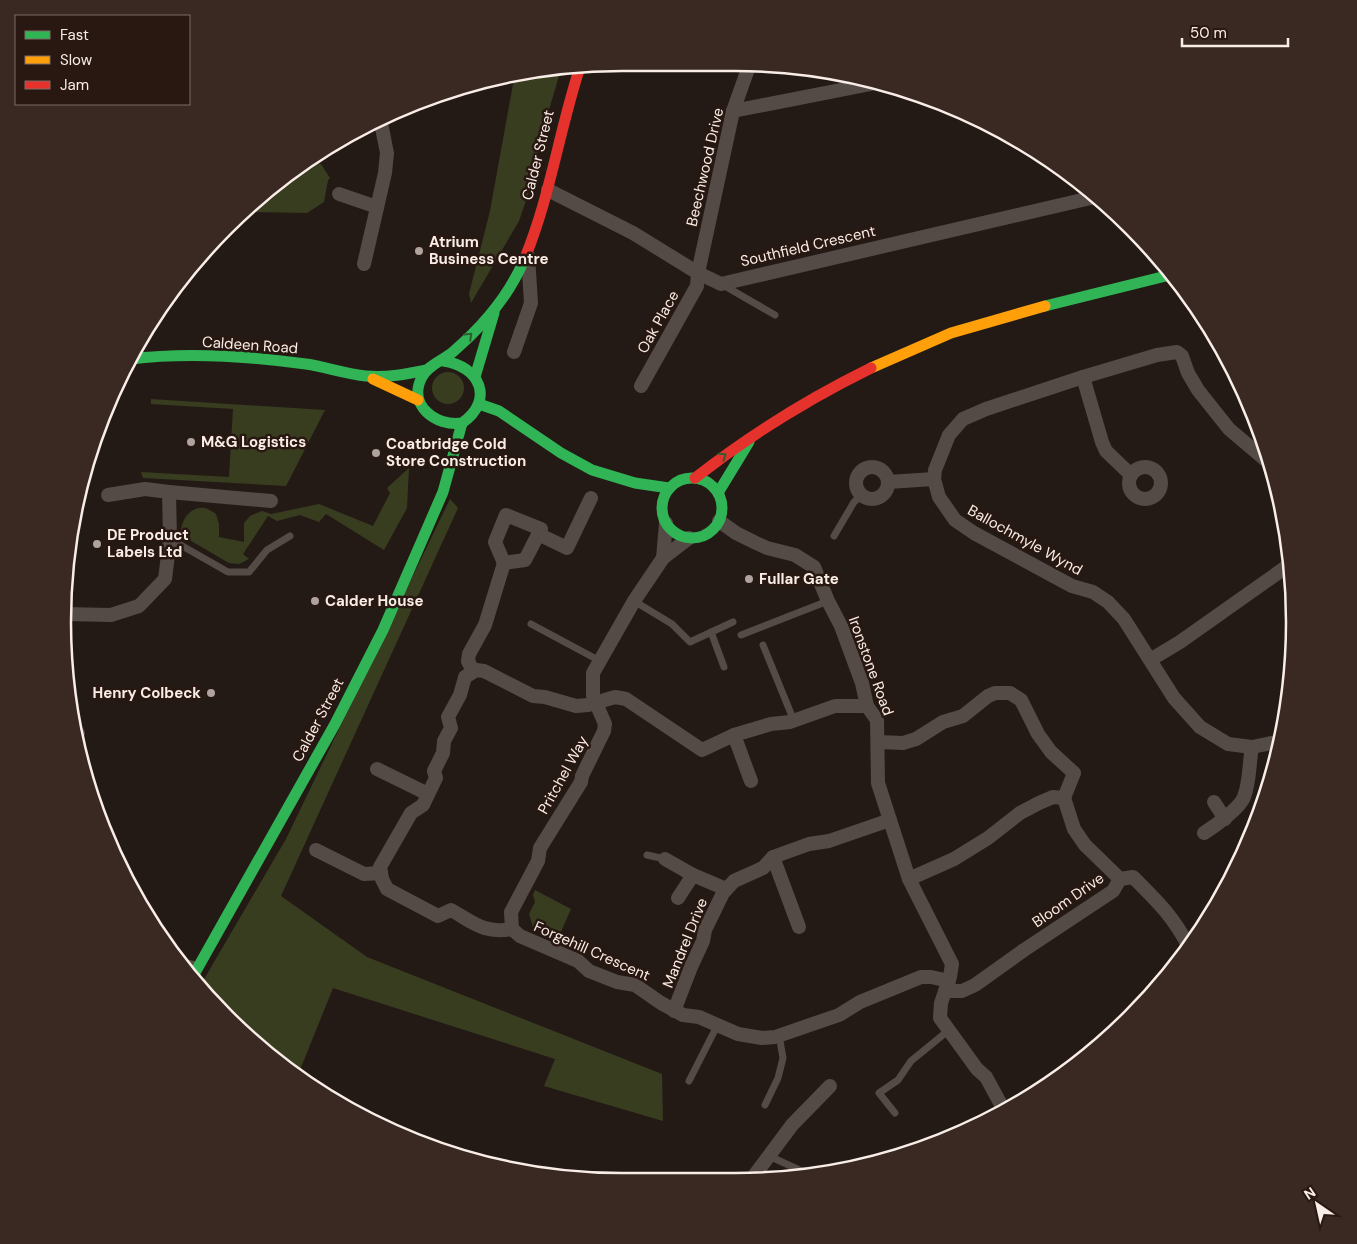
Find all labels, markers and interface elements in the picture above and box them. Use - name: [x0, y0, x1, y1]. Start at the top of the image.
- legend: [15, 15, 190, 105]
- scale bar: [1182, 15, 1288, 47]
- text: 50 m: [1190, 23, 1227, 43]
- text: Fast: [60, 25, 89, 45]
- text: Slow: [60, 50, 93, 70]
- text: Jam: [60, 75, 89, 95]
- street label: Beechwood Drive: [682, 106, 728, 228]
- street label: Calder Street: [517, 108, 559, 202]
- street label: Southfield Crescent: [738, 221, 878, 271]
- place label: Atrium Business Centre: [429, 232, 549, 269]
- marker: Atrium Business Centre: [413, 245, 425, 257]
- street label: Oak Place: [633, 287, 683, 357]
- street label: Caldeen Road: [201, 332, 299, 358]
- one-way arrow: [463, 333, 472, 342]
- place label: M&G Logistics: [201, 432, 306, 452]
- place label: Coatbridge Cold Store Construction: [386, 434, 526, 471]
- marker: M&G Logistics: [185, 436, 197, 448]
- marker: Coatbridge Cold Store Construction: [370, 447, 382, 459]
- one-way arrow: [718, 453, 727, 462]
- street label: Ballochmyle Wynd: [964, 500, 1086, 580]
- place label: DE Product Labels Ltd: [107, 525, 189, 562]
- marker: DE Product Labels Ltd: [91, 538, 103, 550]
- place label: Fullar Gate: [759, 569, 839, 589]
- marker: Fullar Gate: [743, 573, 755, 585]
- place label: Calder House: [325, 591, 424, 611]
- marker: Calder House: [309, 595, 321, 607]
- street label: Ironstone Road: [844, 614, 898, 718]
- street label: Calder Street: [288, 674, 349, 765]
- place label: Henry Colbeck: [92, 683, 201, 703]
- marker: Henry Colbeck: [205, 687, 217, 699]
- street label: Pritchel Way: [533, 732, 593, 818]
- street label: Bloom Drive: [1028, 868, 1108, 932]
- street label: Mandrel Drive: [658, 895, 712, 991]
- street label: Forgehill Crescent: [531, 916, 653, 986]
- north arrow: [1292, 1179, 1342, 1229]
- text: N: [1300, 1183, 1319, 1204]

